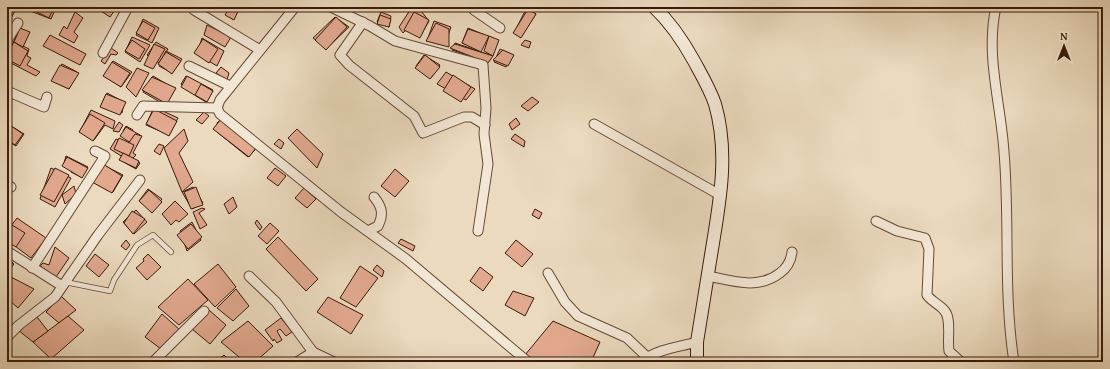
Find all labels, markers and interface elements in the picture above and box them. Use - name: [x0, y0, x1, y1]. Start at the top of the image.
- north arrow: [1044, 26, 1084, 66]
- text: N: [1060, 28, 1068, 44]

